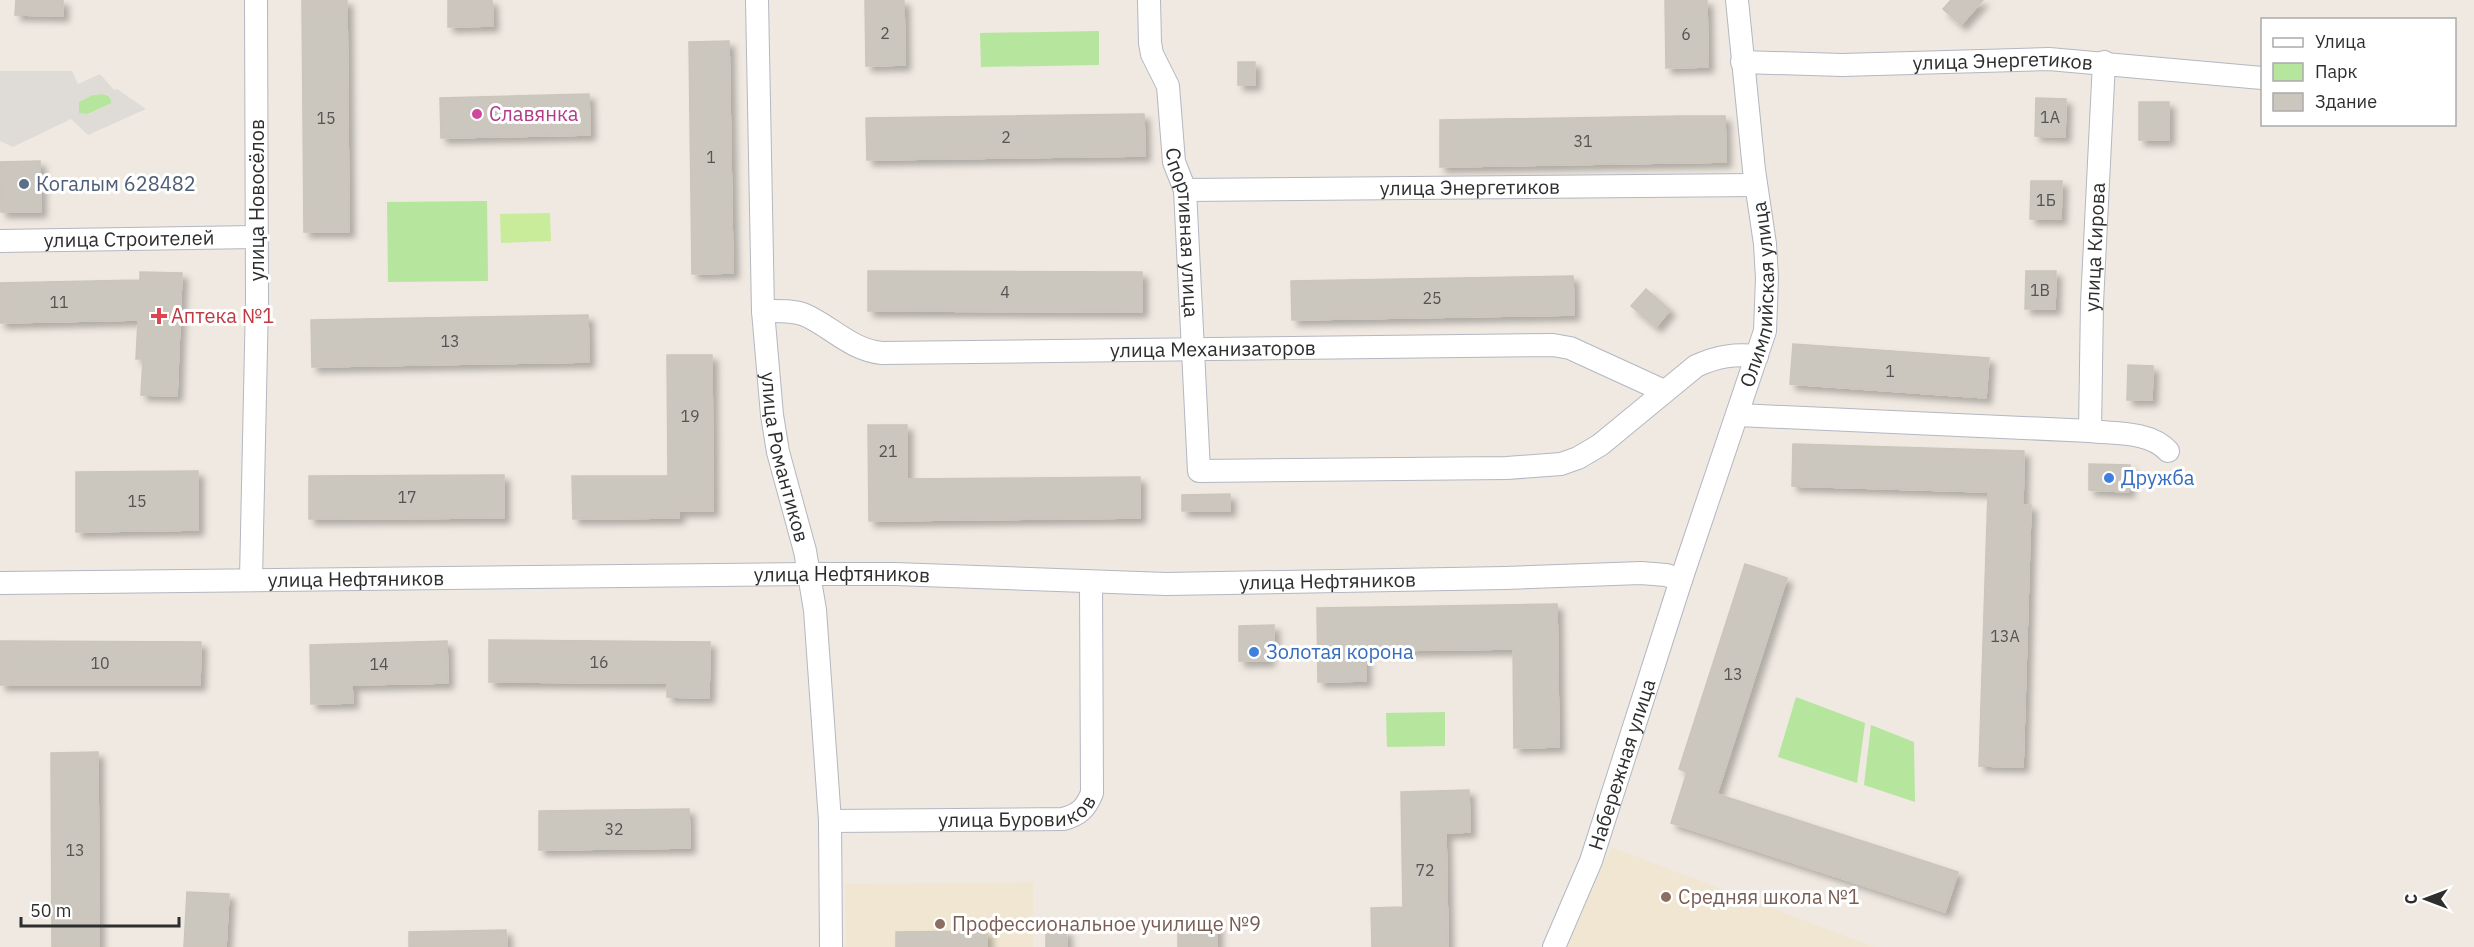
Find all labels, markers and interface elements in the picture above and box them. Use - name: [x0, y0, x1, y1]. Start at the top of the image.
- legend: [2261, 18, 2456, 126]
- house number: 2: [880, 23, 890, 43]
- house number: 6: [1681, 24, 1691, 44]
- text: Улица: [2315, 30, 2366, 53]
- street label: улица Энергетиков: [1912, 45, 2094, 76]
- text: Парк: [2315, 60, 2358, 83]
- text: Здание: [2315, 90, 2377, 113]
- place label: Славянка: [489, 100, 579, 127]
- marker: Славянка: [470, 107, 484, 121]
- house number: 1А: [2040, 107, 2060, 127]
- house number: 15: [316, 108, 336, 128]
- street label: улица Новосёлов: [243, 119, 270, 281]
- house number: 2: [1001, 127, 1011, 147]
- house number: 31: [1573, 131, 1593, 151]
- house number: 1: [706, 147, 716, 167]
- street label: Спортивная улица: [1160, 147, 1205, 319]
- place label: Когалым 628482: [36, 170, 196, 197]
- street label: улица Энергетиков: [1380, 173, 1560, 201]
- marker: Когалым 628482: [17, 177, 31, 191]
- street label: улица Кирова: [2078, 181, 2111, 312]
- house number: 1Б: [2036, 190, 2056, 210]
- street label: Олимпийская улица: [1733, 200, 1780, 391]
- street label: улица Строителей: [43, 224, 215, 253]
- house number: 1В: [2030, 280, 2050, 300]
- house number: 4: [1000, 282, 1010, 302]
- house number: 25: [1422, 288, 1442, 308]
- house number: 11: [49, 292, 69, 312]
- place label: Аптека №1: [171, 302, 274, 329]
- marker: Аптека №1: [152, 309, 166, 323]
- house number: 13: [440, 331, 460, 351]
- street label: улица Механизаторов: [1110, 334, 1316, 363]
- house number: 1: [1885, 361, 1895, 381]
- street label: улица Романтиков: [755, 371, 816, 545]
- house number: 19: [680, 406, 700, 426]
- house number: 21: [878, 441, 898, 461]
- place label: Дружба: [2121, 464, 2195, 491]
- marker: Дружба: [2102, 471, 2116, 485]
- house number: 17: [397, 487, 417, 507]
- house number: 15: [127, 491, 147, 511]
- street label: улица Нефтяников: [753, 560, 931, 588]
- street label: улица Нефтяников: [268, 564, 444, 593]
- street label: улица Нефтяников: [1239, 566, 1416, 596]
- house number: 13А: [1990, 626, 2020, 646]
- place label: Золотая корона: [1266, 638, 1414, 665]
- marker: Золотая корона: [1247, 645, 1261, 659]
- house number: 16: [589, 652, 609, 672]
- house number: 10: [90, 653, 110, 673]
- house number: 14: [369, 654, 389, 674]
- house number: 13: [1723, 664, 1743, 684]
- street label: Набережная улица: [1581, 675, 1662, 853]
- street label: улица Буровиков: [938, 790, 1102, 833]
- house number: 32: [604, 819, 624, 839]
- house number: 13: [65, 840, 85, 860]
- house number: 72: [1415, 860, 1435, 880]
- north arrow: [2396, 869, 2456, 929]
- place label: Средняя школа №1: [1678, 883, 1860, 910]
- scale bar: [21, 890, 178, 928]
- marker: Средняя школа №1: [1659, 890, 1673, 904]
- text: С: [2401, 894, 2421, 904]
- text: 50 m: [30, 899, 72, 922]
- place label: Профессиональное училище №9: [952, 910, 1261, 937]
- marker: Профессиональное училище №9: [933, 917, 947, 931]

